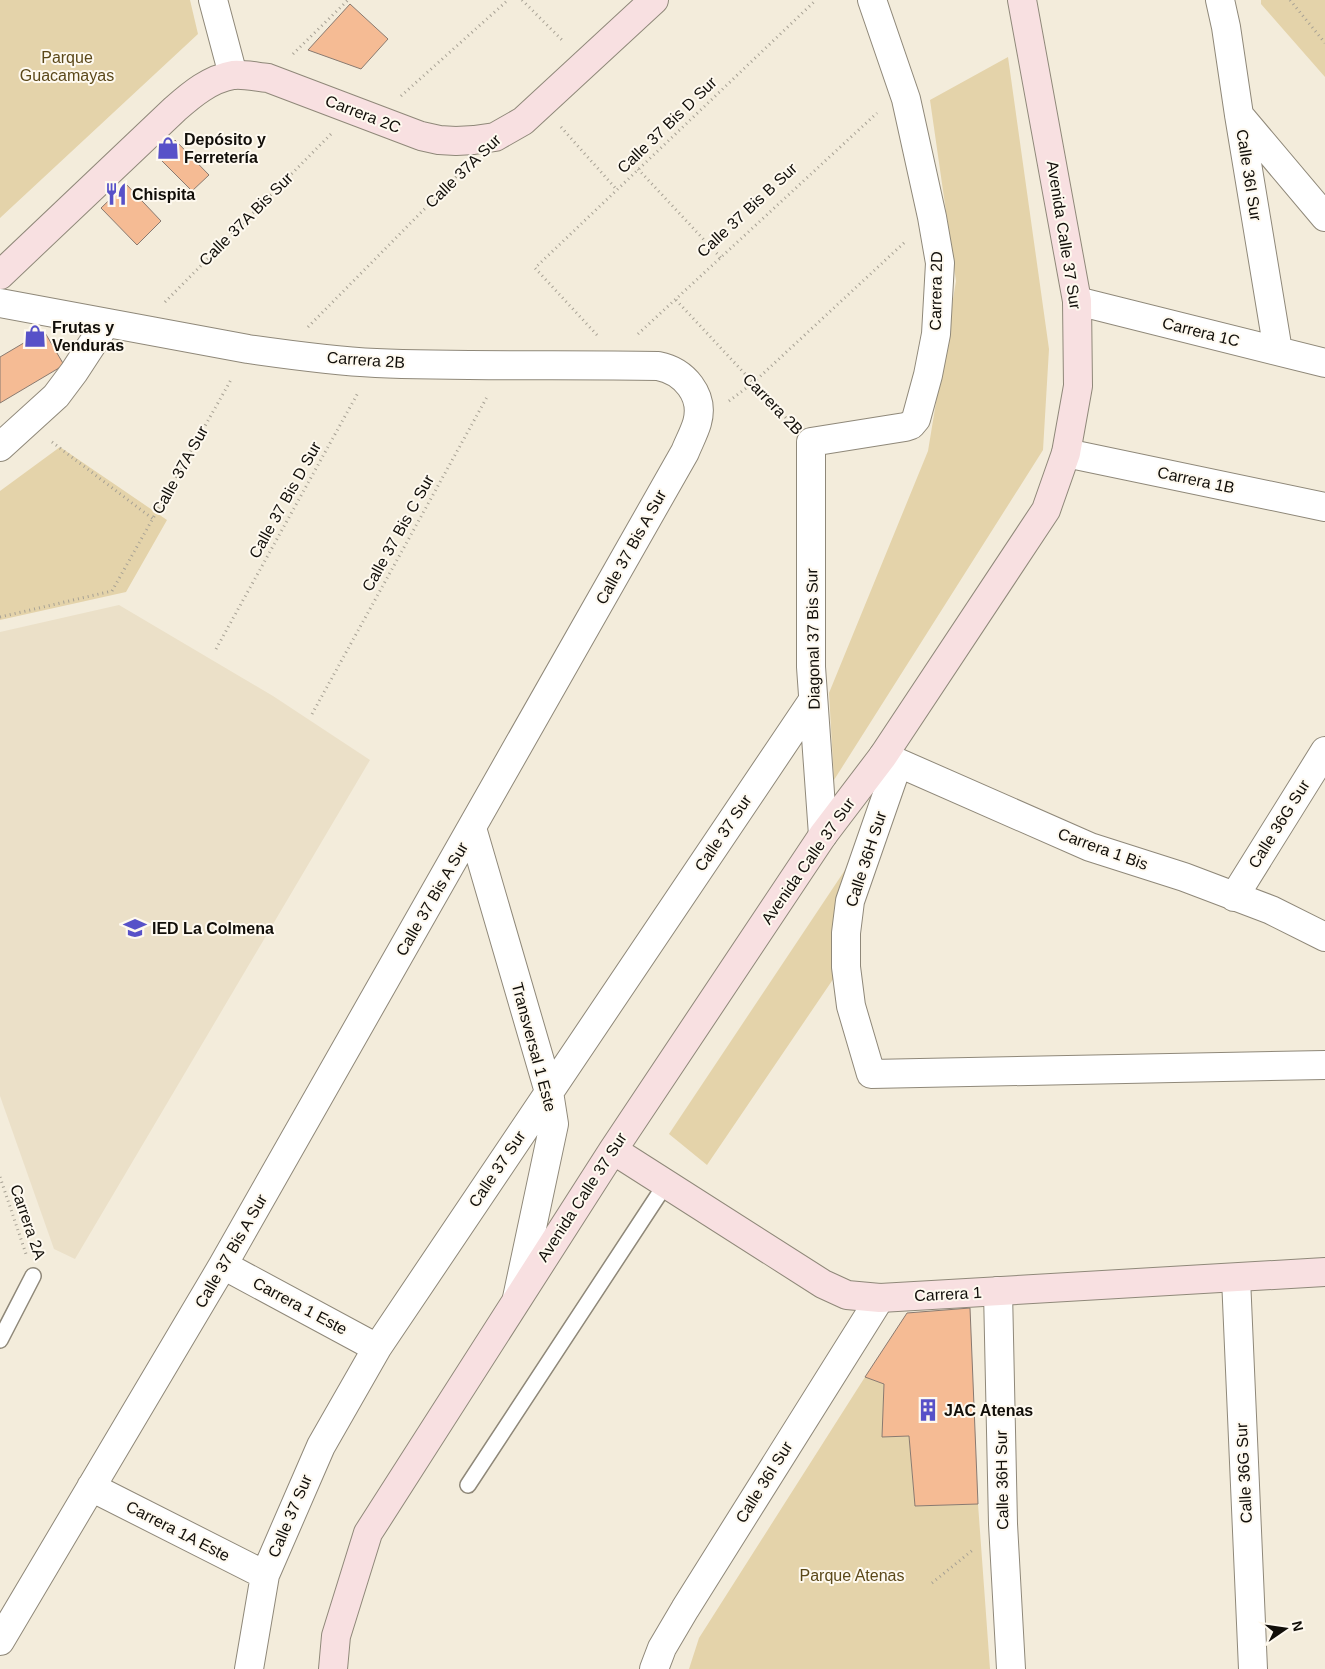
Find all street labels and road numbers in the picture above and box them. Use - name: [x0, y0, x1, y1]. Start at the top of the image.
- street label: Calle 37 Bis D Sur: [614, 73, 720, 177]
- street label: Carrera 2C: [323, 92, 403, 136]
- street label: Calle 36I Sur: [1233, 128, 1265, 223]
- street label: Calle 37A Sur: [422, 130, 505, 211]
- street label: Calle 37 Bis B Sur: [694, 159, 801, 260]
- street label: Avenida Calle 37 Sur: [1044, 160, 1084, 311]
- street label: Calle 37A Bis Sur: [196, 168, 297, 269]
- street label: Carrera 2D: [927, 251, 945, 331]
- street label: Carrera 1C: [1161, 314, 1241, 350]
- street label: Carrera 2B: [326, 349, 406, 371]
- street label: Carrera 2B: [740, 370, 806, 438]
- street label: Calle 37A Sur: [149, 423, 211, 517]
- street label: Calle 37 Bis D Sur: [246, 438, 324, 561]
- street label: Carrera 1B: [1156, 464, 1236, 496]
- street label: Calle 37 Bis C Sur: [359, 471, 437, 594]
- street label: Calle 37 Bis A Sur: [593, 486, 670, 607]
- street label: Diagonal 37 Bis Sur: [803, 567, 823, 710]
- street label: Calle 36G Sur: [1245, 776, 1313, 871]
- street label: Calle 37 Sur: [691, 791, 755, 874]
- street label: Avenida Calle 37 Sur: [758, 794, 858, 927]
- street label: Calle 36H Sur: [843, 808, 890, 909]
- street label: Carrera 1 Bis: [1056, 825, 1150, 873]
- street label: Calle 37 Bis A Sur: [393, 839, 472, 959]
- street label: Transversal 1 Este: [509, 981, 559, 1113]
- street label: Calle 37 Sur: [465, 1127, 529, 1210]
- street label: Avenida Calle 37 Sur: [534, 1129, 630, 1265]
- street label: Carrera 2A: [7, 1182, 49, 1262]
- street label: Calle 37 Bis A Sur: [192, 1191, 271, 1311]
- street label: Carrera 1 Este: [250, 1274, 350, 1338]
- street label: Carrera 1: [914, 1284, 982, 1304]
- street label: Calle 36G Sur: [1233, 1422, 1255, 1524]
- street label: Calle 36H Sur: [993, 1429, 1011, 1530]
- street label: Calle 36I Sur: [732, 1438, 796, 1526]
- street label: Calle 37 Sur: [265, 1472, 315, 1560]
- street label: Carrera 1A Este: [123, 1498, 233, 1564]

